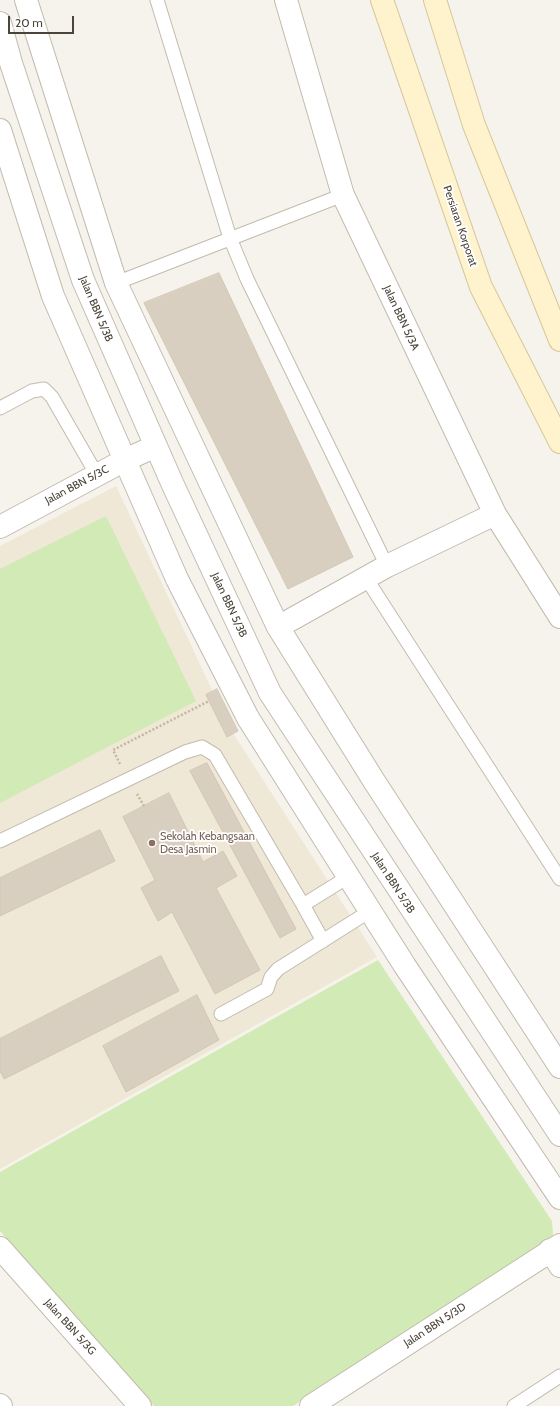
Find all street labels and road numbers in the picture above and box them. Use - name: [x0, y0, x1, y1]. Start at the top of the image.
- street label: Persiaran Korporat: [440, 184, 480, 268]
- street label: Jalan BBN 5/3B: [76, 274, 116, 344]
- street label: Jalan BBN 5/3A: [380, 283, 422, 353]
- street label: Jalan BBN 5/3C: [43, 463, 111, 507]
- street label: Jalan BBN 5/3B: [208, 571, 250, 639]
- street label: Jalan BBN 5/3B: [368, 850, 418, 916]
- street label: Jalan BBN 5/3G: [41, 1296, 99, 1358]
- street label: Jalan BBN 5/3D: [402, 1300, 468, 1350]

